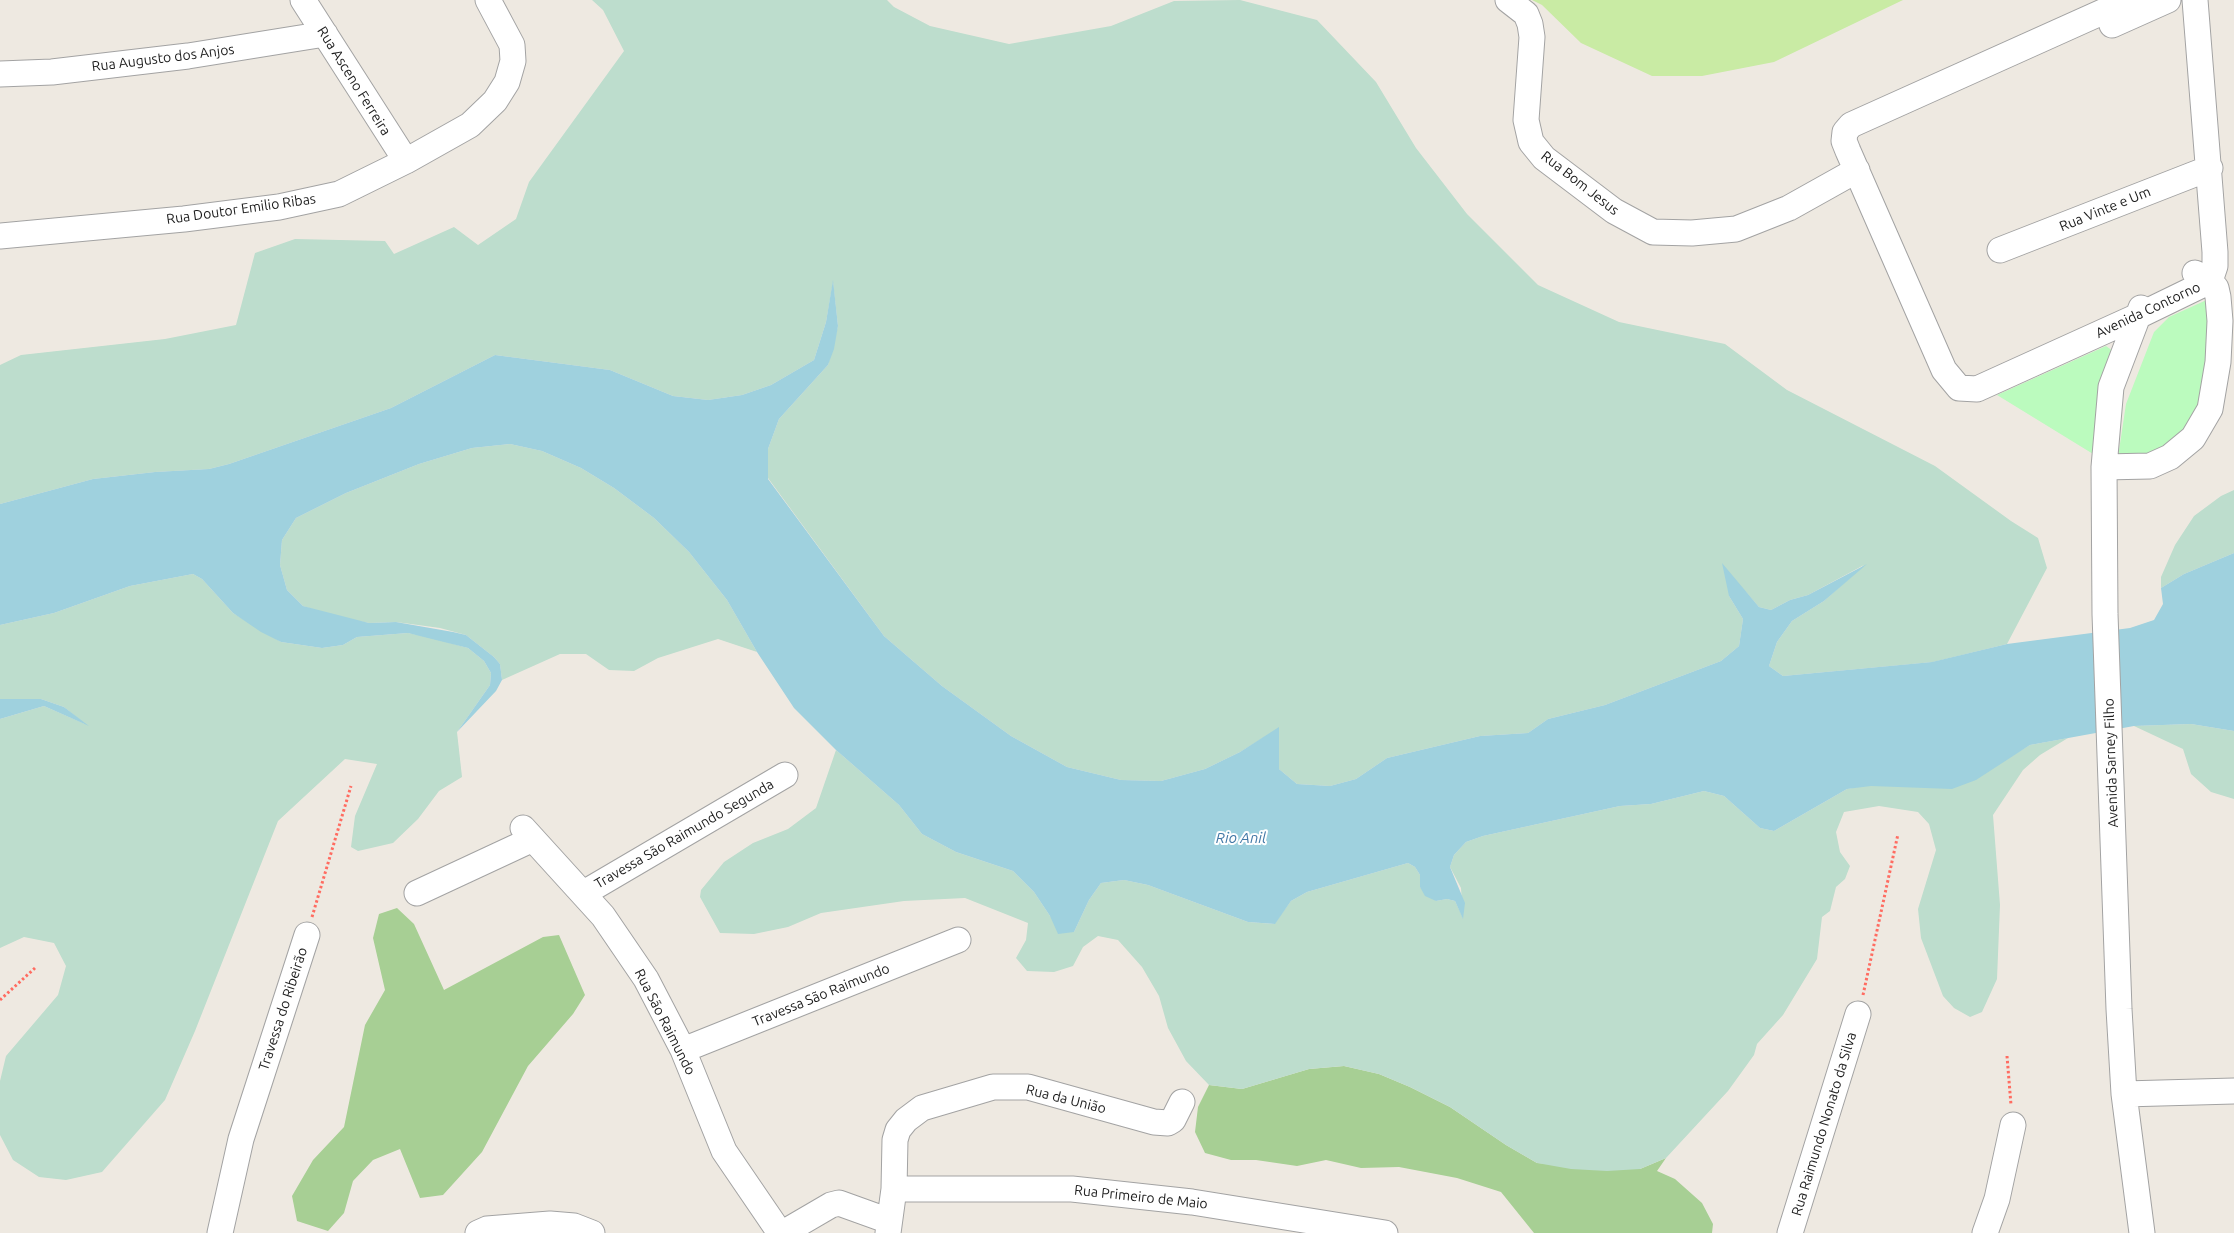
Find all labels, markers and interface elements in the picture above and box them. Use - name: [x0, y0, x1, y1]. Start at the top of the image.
- street label: Rua Asceno Ferreira: [314, 23, 394, 139]
- street label: Rua Augusto dos Anjos: [91, 41, 235, 75]
- street label: Rua Bom Jesus: [1538, 147, 1622, 219]
- street label: Rua Vinte e Um: [2057, 183, 2153, 235]
- street label: Rua Doutor Emilio Ribas: [165, 190, 317, 228]
- street label: Avenida Contorno: [2093, 278, 2203, 342]
- street label: Avenida Sarney Filho: [2100, 698, 2122, 828]
- street label: Travessa São Raimundo Segunda: [591, 776, 777, 892]
- water label: Rio Anil: [1216, 829, 1266, 847]
- street label: Travessa do Ribeirão: [255, 945, 311, 1073]
- street label: Travessa São Raimundo: [750, 960, 892, 1030]
- street label: Rua São Raimundo: [631, 966, 699, 1078]
- street label: Rua Raimundo Nonato da Silva: [1788, 1030, 1860, 1218]
- street label: Rua da União: [1024, 1081, 1108, 1117]
- street label: Rua Primeiro de Maio: [1073, 1182, 1209, 1212]

